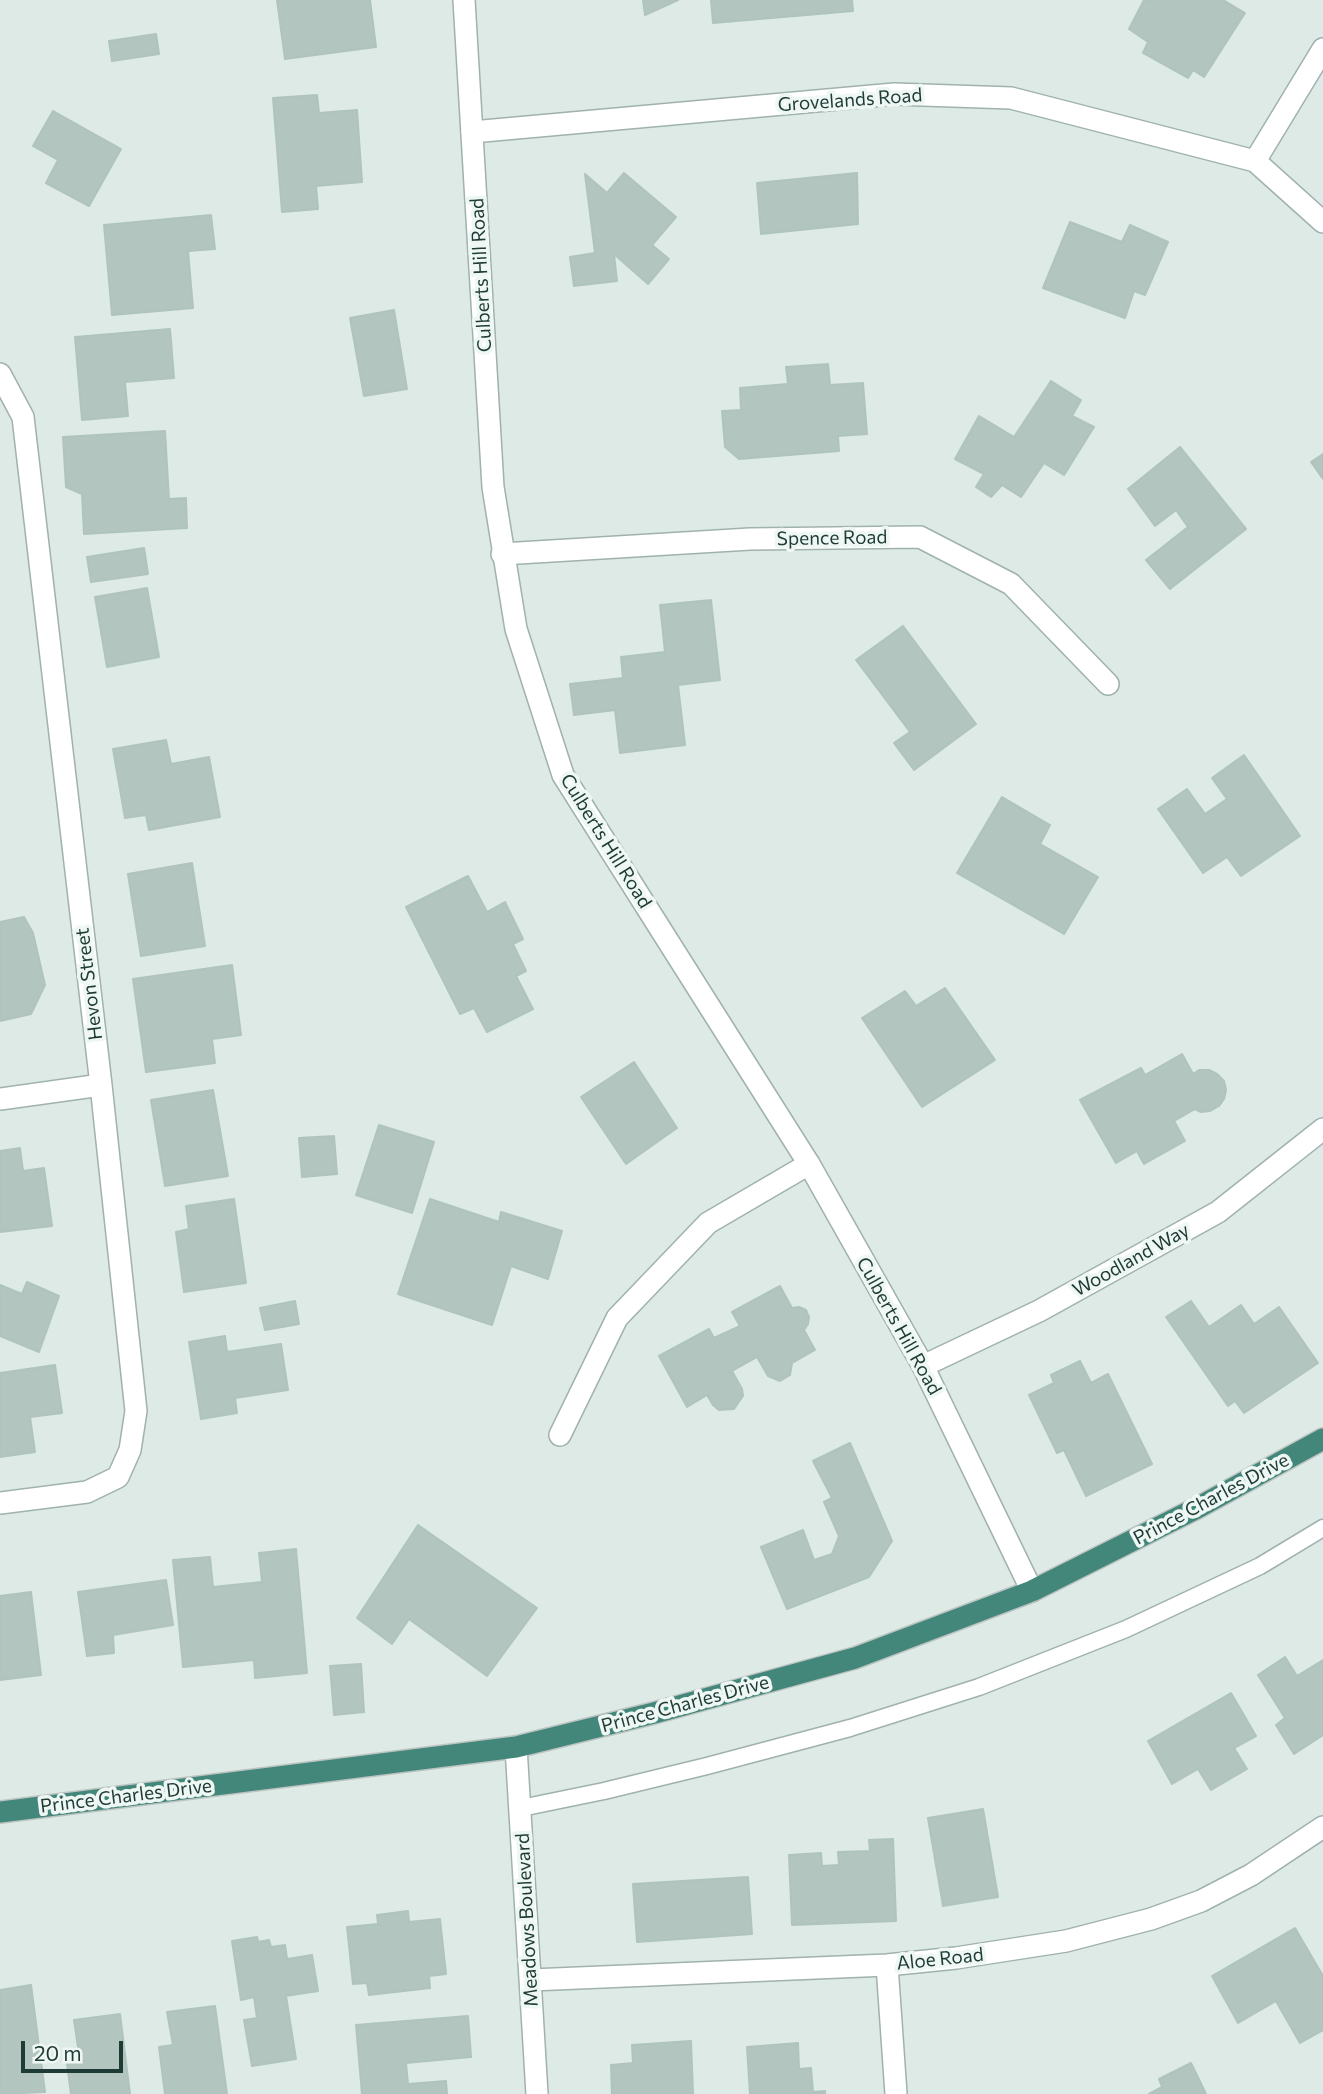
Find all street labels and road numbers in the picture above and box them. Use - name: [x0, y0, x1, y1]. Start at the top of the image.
- street label: Grovelands Road: [777, 84, 923, 116]
- street label: Culberts Hill Road: [466, 197, 496, 353]
- street label: Spence Road: [776, 526, 888, 550]
- street label: Culberts Hill Road: [555, 770, 657, 912]
- street label: Hevon Street: [71, 927, 107, 1041]
- street label: Woodland Way: [1069, 1219, 1193, 1301]
- street label: Culberts Hill Road: [852, 1253, 946, 1399]
- street label: Prince Charles Drive: [1129, 1448, 1293, 1550]
- street label: Prince Charles Drive: [599, 1671, 771, 1737]
- street label: Prince Charles Drive: [39, 1774, 213, 1818]
- street label: Meadows Boulevard: [511, 1832, 543, 2008]
- street label: Aloe Road: [895, 1943, 985, 1975]

